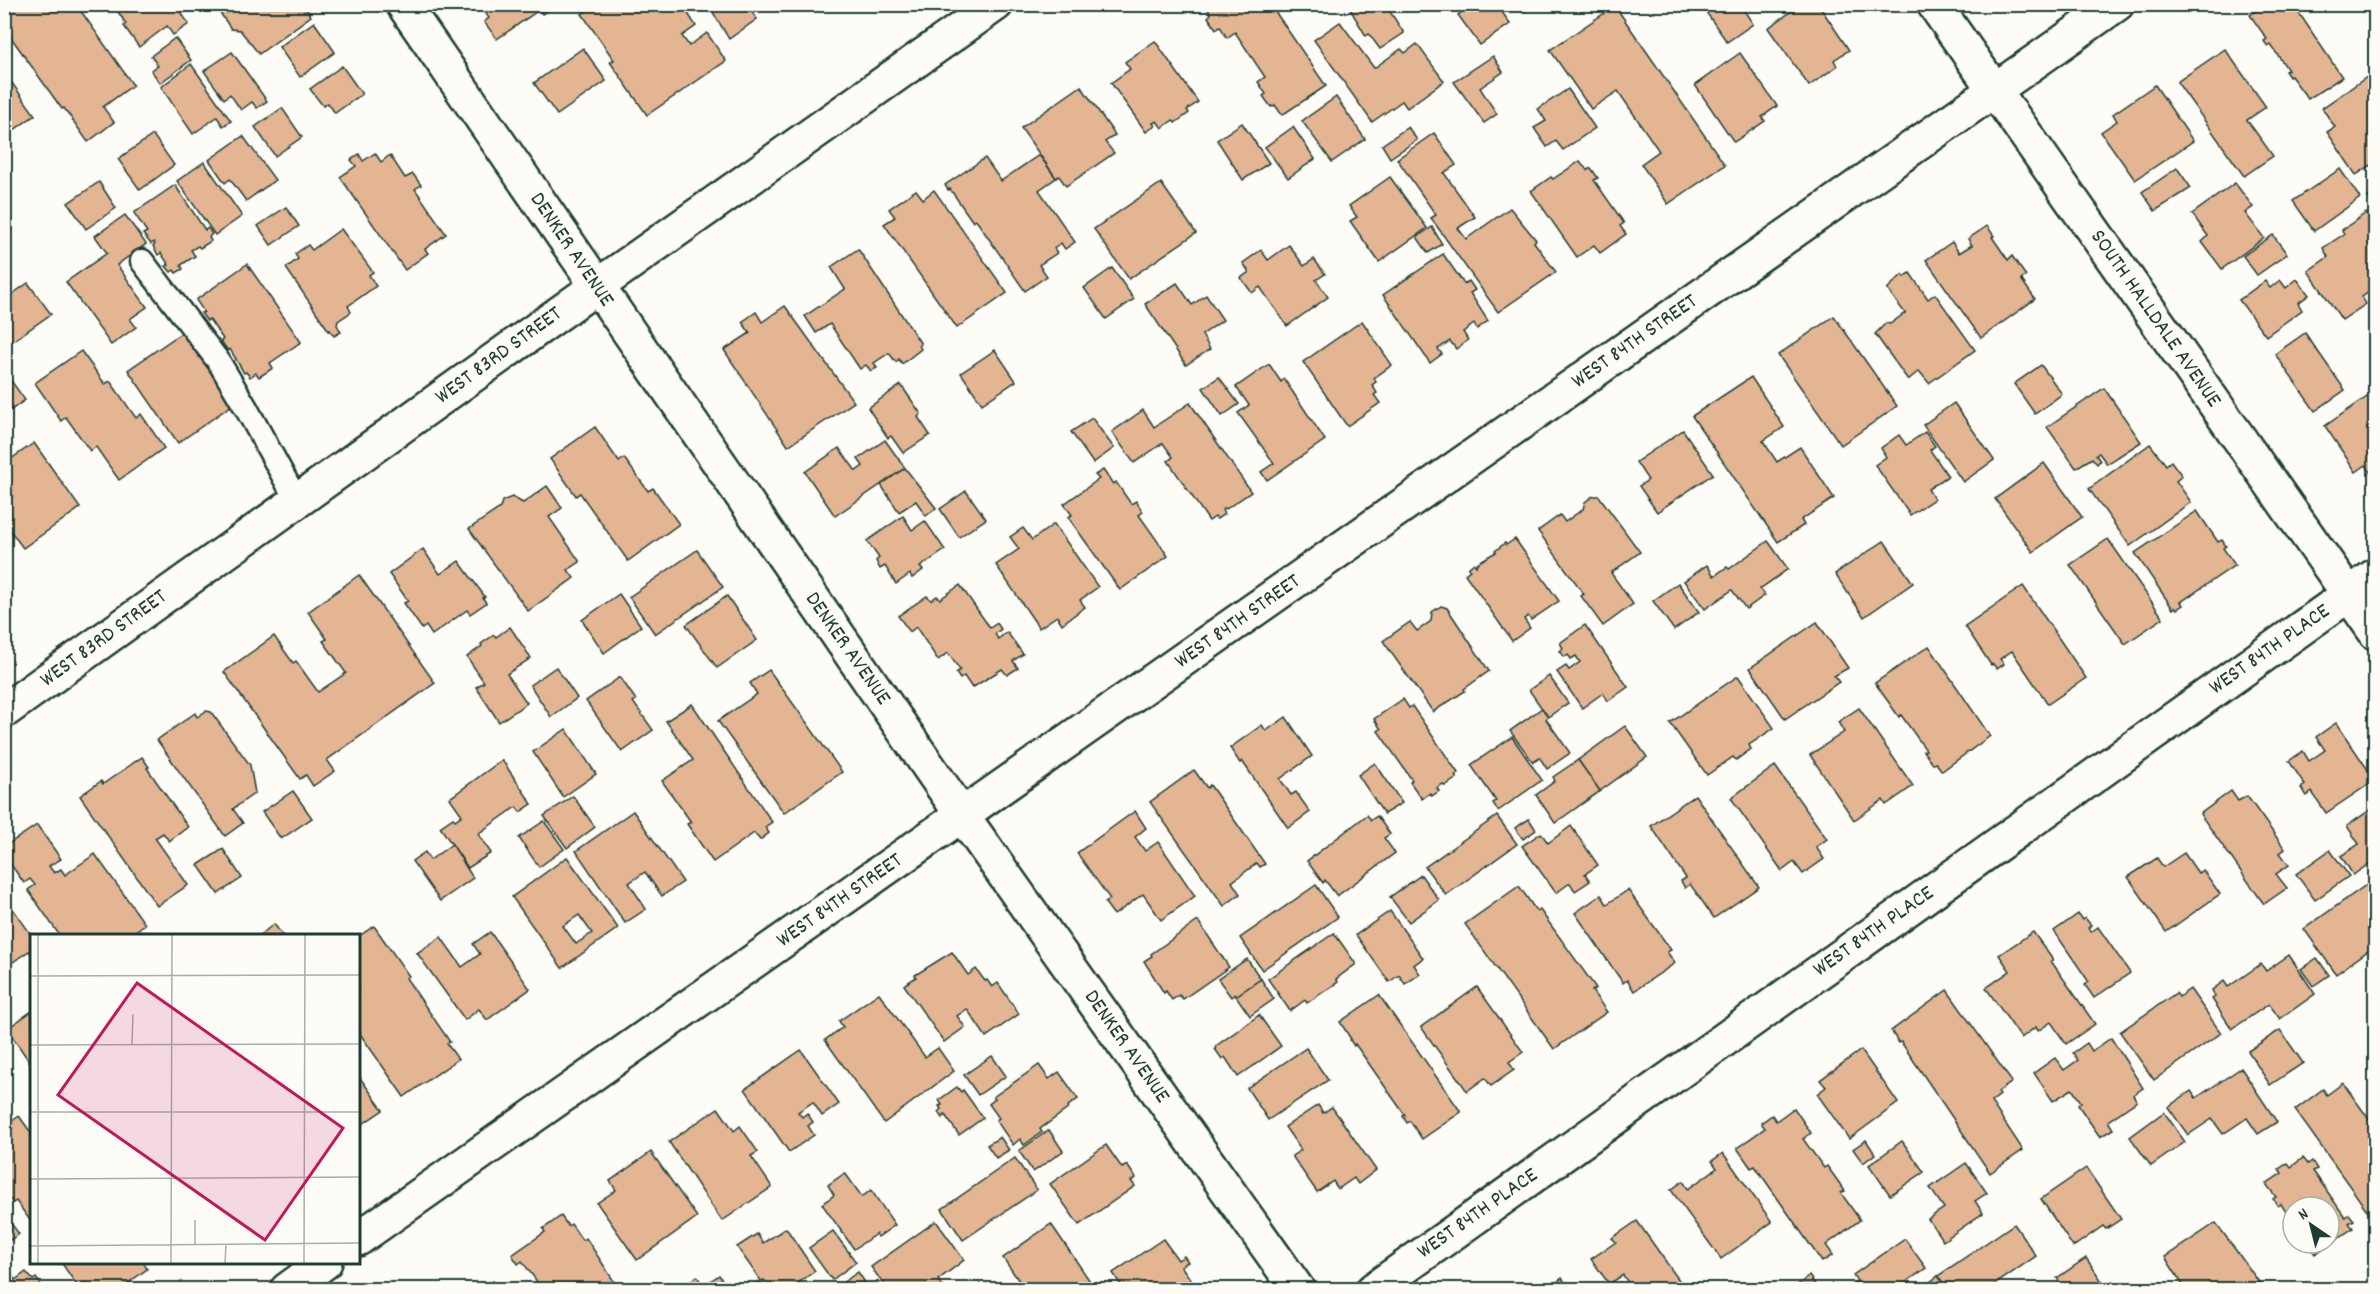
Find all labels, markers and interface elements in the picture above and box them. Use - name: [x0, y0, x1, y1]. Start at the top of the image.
- street label: DENKER AVENUE: [521, 187, 621, 313]
- street label: SOUTH HALLDALE AVENUE: [2082, 224, 2228, 414]
- street label: WEST 84TH STREET: [1566, 287, 1704, 397]
- street label: WEST 83RD STREET: [429, 299, 569, 413]
- street label: WEST 84TH STREET: [1169, 567, 1307, 677]
- street label: WEST 83RD STREET: [34, 582, 174, 696]
- street label: DENKER AVENUE: [796, 586, 898, 712]
- street label: WEST 84TH PLACE: [2203, 597, 2337, 703]
- street label: WEST 84TH STREET: [771, 846, 909, 956]
- street label: WEST 84TH PLACE: [1807, 879, 1941, 985]
- inset map: [30, 934, 360, 1264]
- street label: DENKER AVENUE: [1075, 984, 1177, 1110]
- street label: WEST 84TH PLACE: [1411, 1161, 1545, 1267]
- north arrow: [2281, 1195, 2341, 1255]
- text: N: [2294, 1203, 2314, 1226]

